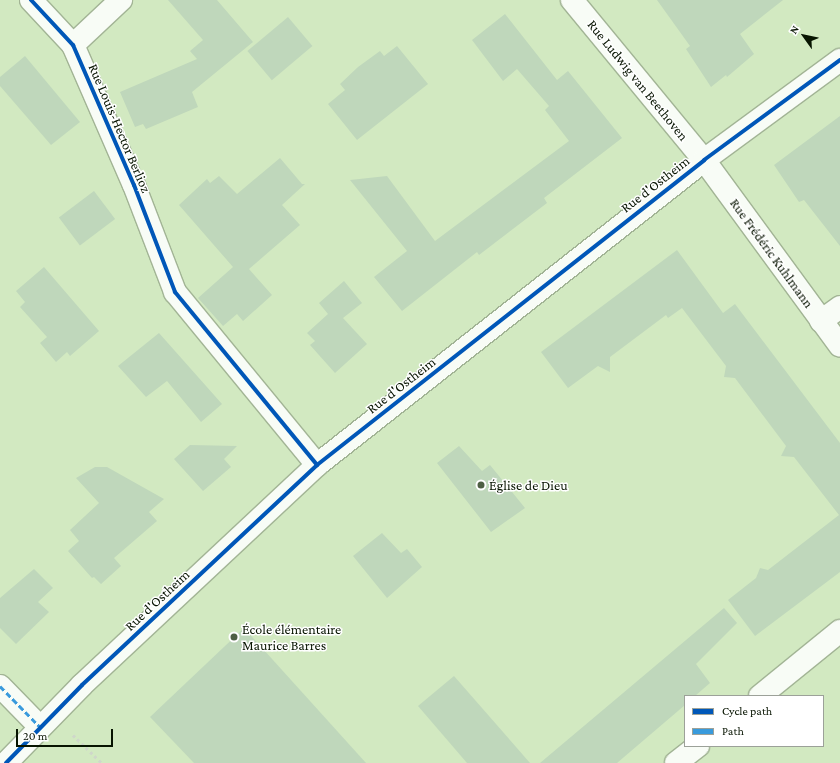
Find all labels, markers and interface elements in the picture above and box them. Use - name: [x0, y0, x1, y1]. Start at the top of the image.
- street label: Rue Ludwig van Beethoven: [584, 16, 692, 144]
- north arrow: [784, 16, 824, 56]
- text: N: [787, 23, 801, 36]
- street label: Rue Louis-Hector Berlioz: [85, 61, 155, 195]
- street label: Rue d'Ostheim: [617, 152, 693, 216]
- street label: Rue Frédéric Kuhlmann: [727, 195, 817, 311]
- street label: Rue d'Ostheim: [363, 353, 439, 417]
- place label: Église de Dieu: [489, 477, 568, 493]
- marker: Église de Dieu: [476, 480, 486, 490]
- street label: Rue d'Ostheim: [121, 566, 193, 634]
- place label: École élémentaire Maurice Barres: [242, 621, 341, 654]
- marker: École élémentaire Maurice Barres: [229, 632, 239, 642]
- legend: [684, 695, 824, 747]
- text: Cycle path: [722, 704, 772, 718]
- scale bar: [18, 721, 115, 747]
- text: Path: [722, 724, 744, 738]
- text: 20 m: [23, 729, 47, 743]

